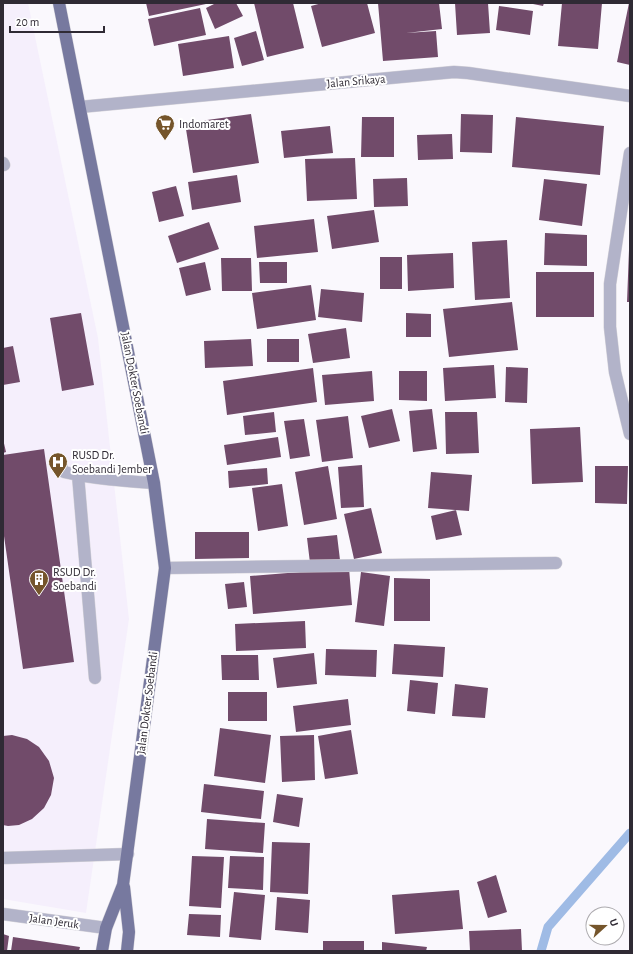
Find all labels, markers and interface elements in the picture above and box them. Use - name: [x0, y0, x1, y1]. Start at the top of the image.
- scale bar: [10, 8, 104, 34]
- text: 20 m: [16, 16, 39, 28]
- street label: Jalan Srikaya: [326, 72, 386, 91]
- supermarket icon: Indomaret: [154, 113, 176, 141]
- place label: Indomaret: [179, 118, 229, 130]
- street label: Jalan Dokter Soebandi: [119, 331, 151, 435]
- place label: RUSD Dr. Soebandi Jember: [72, 449, 152, 475]
- hospital icon: RUSD Dr. Soebandi Jember: [47, 451, 69, 479]
- place label: RSUD Dr. Soebandi: [53, 566, 97, 592]
- building icon: RSUD Dr. Soebandi: [28, 568, 50, 596]
- street label: Jalan Dokter Soebandi: [135, 651, 159, 755]
- north arrow: [585, 906, 625, 946]
- street label: Jalan Jeruk: [28, 912, 80, 930]
- text: U: [607, 917, 620, 928]

